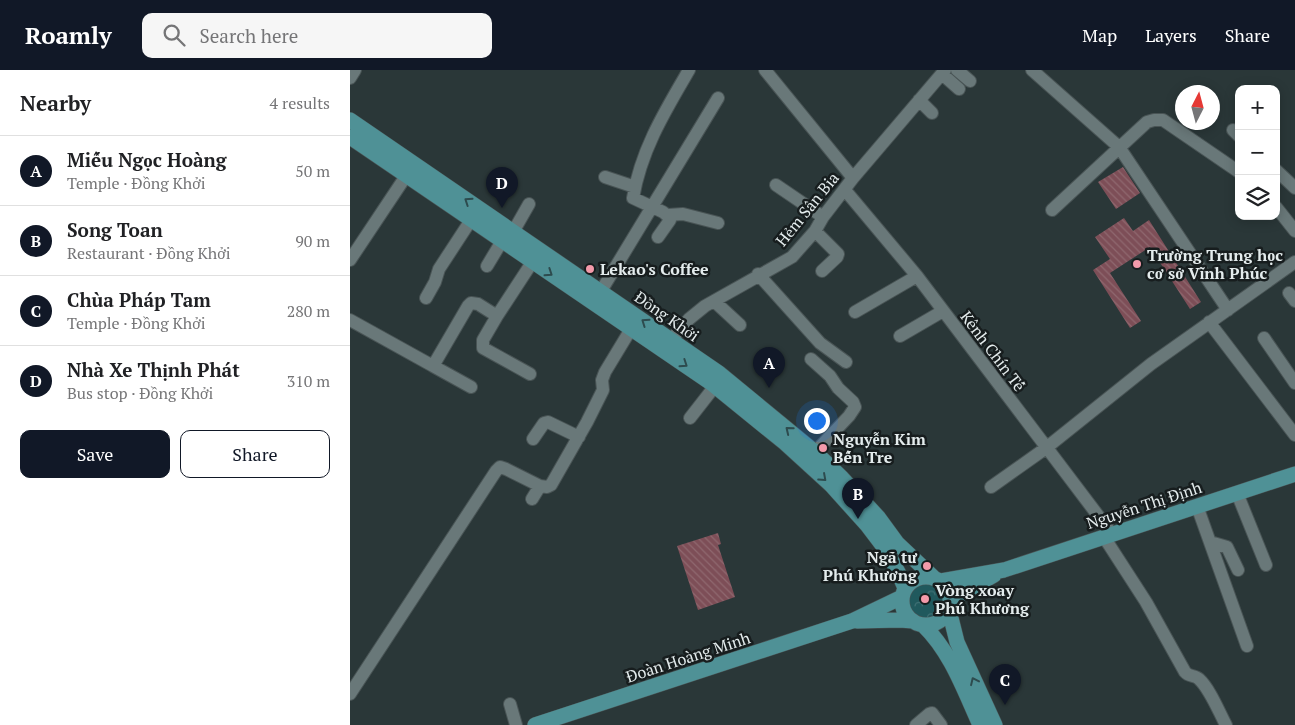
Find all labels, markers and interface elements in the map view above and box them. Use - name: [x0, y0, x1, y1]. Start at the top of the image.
- search box: [142, 13, 492, 58]
- text: Roamly: [25, 19, 112, 51]
- icon: search: [160, 21, 188, 49]
- text: Search here: [200, 23, 298, 48]
- text: Map: [1082, 23, 1117, 47]
- text: Layers: [1145, 23, 1197, 47]
- text: Share: [1225, 23, 1270, 47]
- north arrow: [1175, 85, 1220, 130]
- map controls: [1235, 85, 1280, 220]
- button: +: [1235, 85, 1280, 130]
- text: Nearby: [20, 89, 91, 117]
- text: 4 results: [270, 92, 330, 114]
- button: −: [1235, 130, 1280, 175]
- text: Miếu Ngọc Hoàng: [67, 147, 227, 172]
- text: A: [30, 160, 42, 182]
- text: 50 m: [295, 160, 330, 182]
- pin: D: [486, 167, 518, 208]
- street label: Hẻm Sân Bia: [770, 167, 844, 251]
- text: Temple · Đồng Khởi: [67, 172, 205, 194]
- button: layers: [1235, 175, 1280, 220]
- one-way arrow: [464, 198, 473, 207]
- text: Song Toan: [67, 217, 163, 242]
- text: B: [31, 230, 41, 252]
- text: 90 m: [295, 230, 330, 252]
- text: Restaurant · Đồng Khởi: [67, 242, 231, 264]
- place label: Trường Trung học cơ sở Vĩnh Phúc: [1147, 244, 1283, 284]
- place label: Lekao's Coffee: [600, 258, 709, 280]
- marker: Trường Trung học cơ sở Vĩnh Phúc: [1131, 258, 1143, 270]
- marker: Lekao's Coffee: [584, 263, 596, 275]
- one-way arrow: [544, 267, 553, 276]
- street label: Đồng Khởi: [630, 286, 704, 346]
- text: Chùa Pháp Tam: [67, 287, 211, 312]
- text: C: [31, 300, 41, 322]
- text: 280 m: [287, 300, 330, 322]
- street label: Kênh Chín Tế: [956, 306, 1030, 396]
- text: Temple · Đồng Khởi: [67, 312, 205, 334]
- one-way arrow: [641, 319, 651, 328]
- pin: A: [753, 347, 785, 388]
- text: Nhà Xe Thịnh Phát: [67, 357, 240, 382]
- one-way arrow: [678, 358, 687, 367]
- text: D: [30, 370, 42, 392]
- text: 310 m: [287, 370, 330, 392]
- text: Bus stop · Đồng Khởi: [67, 382, 213, 404]
- your location: [804, 408, 830, 434]
- one-way arrow: [785, 427, 794, 436]
- place label: Nguyễn Kim Bến Tre: [833, 428, 926, 468]
- button: Save: [20, 430, 170, 478]
- button: Share: [180, 430, 330, 478]
- marker: Nguyễn Kim Bến Tre: [817, 442, 829, 454]
- one-way arrow: [818, 472, 827, 481]
- street label: Nguyễn Thị Định: [1083, 476, 1205, 534]
- pin: B: [842, 478, 874, 519]
- place label: Ngã tư Phú Khương: [823, 546, 918, 586]
- marker: Ngã tư Phú Khương: [921, 560, 933, 572]
- place label: Vòng xoay Phú Khương: [935, 579, 1030, 619]
- marker: Vòng xoay Phú Khương: [919, 593, 931, 605]
- street label: Đoàn Hoàng Minh: [623, 626, 754, 687]
- pin: C: [989, 664, 1021, 705]
- one-way arrow: [970, 677, 981, 686]

